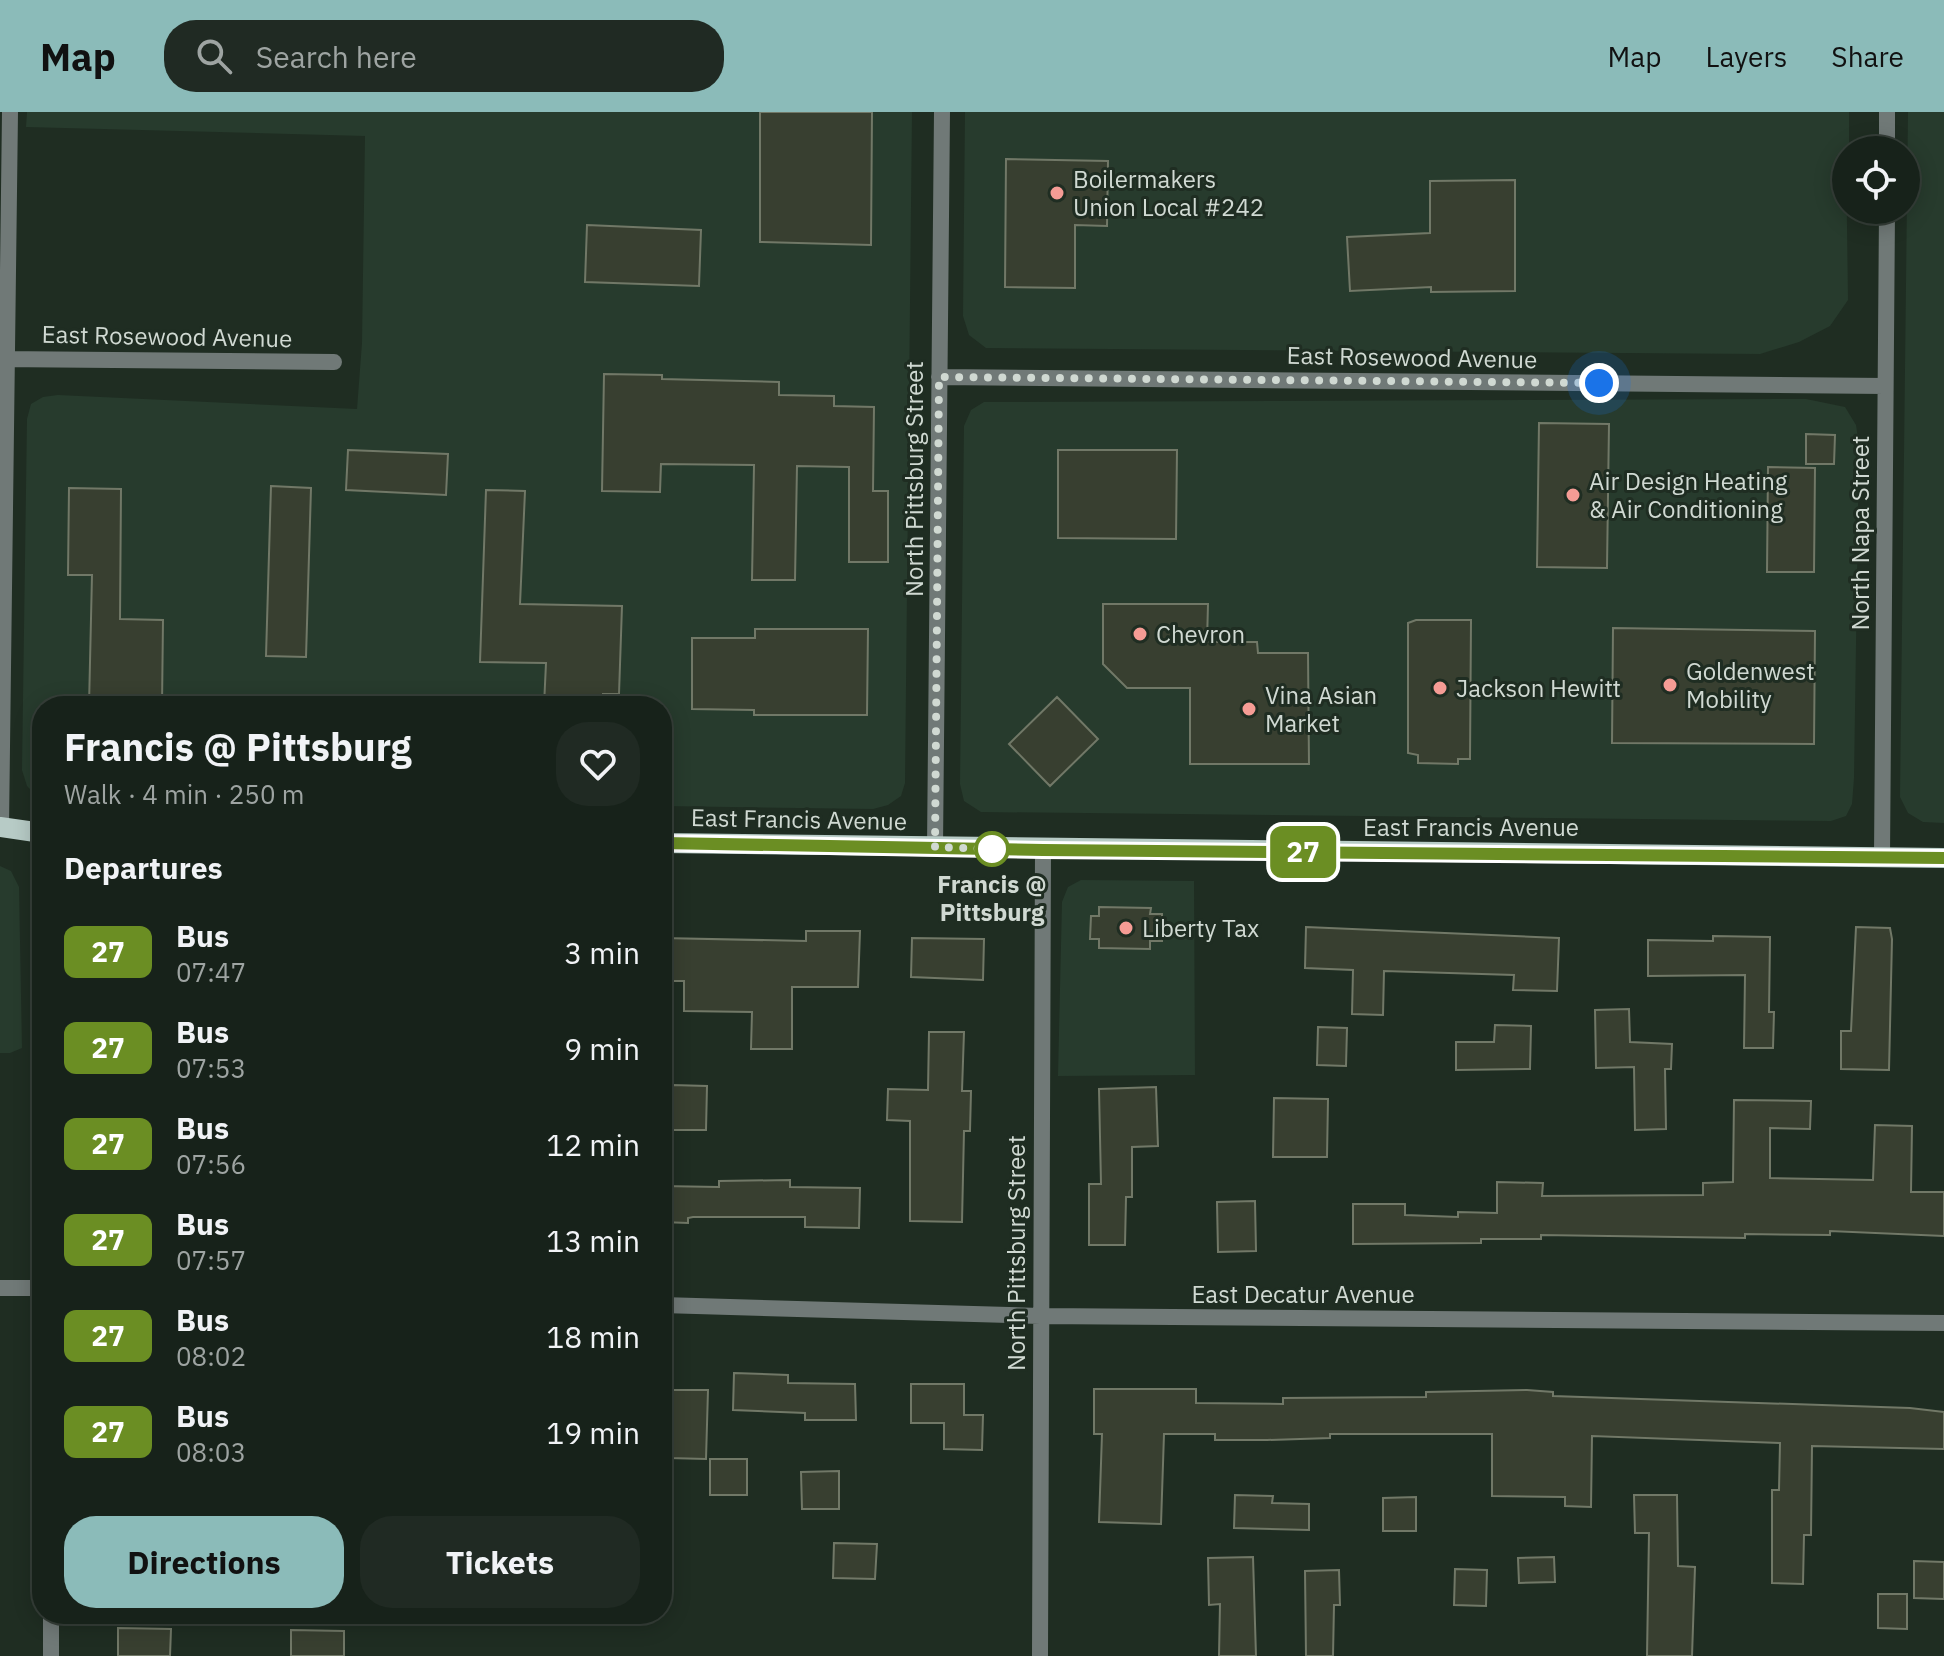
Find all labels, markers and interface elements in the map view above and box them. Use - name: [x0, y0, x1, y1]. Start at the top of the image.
- search box: [164, 20, 724, 92]
- text: Map: [40, 32, 116, 81]
- icon: search: [192, 34, 236, 78]
- text: Search here: [256, 37, 417, 76]
- text: Map: [1607, 38, 1661, 75]
- text: Layers: [1705, 38, 1787, 75]
- text: Share: [1831, 38, 1904, 75]
- map controls: [1832, 136, 1920, 224]
- button: locate: [1832, 136, 1920, 224]
- place label: Boilermakers Union Local #242: [1073, 163, 1264, 223]
- marker: Boilermakers Union Local #242: [1048, 184, 1066, 202]
- street label: East Rosewood Avenue: [41, 318, 293, 354]
- street label: East Rosewood Avenue: [1286, 339, 1538, 375]
- street label: North Pittsburg Street: [898, 361, 930, 597]
- your location: [1579, 363, 1619, 403]
- street label: North Napa Street: [1844, 435, 1876, 631]
- place label: Air Design Heating & Air Conditioning: [1589, 465, 1788, 525]
- marker: Air Design Heating & Air Conditioning: [1564, 486, 1582, 504]
- place label: Chevron: [1156, 618, 1245, 650]
- marker: Chevron: [1131, 625, 1149, 643]
- place label: Goldenwest Mobility: [1686, 655, 1815, 715]
- place label: Jackson Hewitt: [1456, 672, 1621, 704]
- marker: Goldenwest Mobility: [1661, 676, 1679, 694]
- place label: Vina Asian Market: [1265, 679, 1377, 739]
- marker: Jackson Hewitt: [1431, 679, 1449, 697]
- marker: Vina Asian Market: [1240, 700, 1258, 718]
- text: Francis @ Pittsburg: [64, 722, 412, 771]
- button: heart: [556, 722, 640, 806]
- text: Walk · 4 min · 250 m: [64, 777, 304, 811]
- street label: East Francis Avenue: [691, 801, 907, 837]
- street label: East Francis Avenue: [1363, 811, 1579, 843]
- line badge: 27: [1267, 826, 1339, 878]
- marker: Francis @ Pittsburg: [975, 832, 1009, 866]
- text: 27: [1286, 833, 1320, 870]
- text: Departures: [64, 848, 223, 887]
- place label: Francis @ Pittsburg: [937, 868, 1047, 928]
- place label: Liberty Tax: [1142, 912, 1259, 944]
- text: Bus: [176, 916, 229, 955]
- marker: Liberty Tax: [1117, 919, 1135, 937]
- text: 27: [91, 933, 125, 970]
- text: 3 min: [564, 933, 640, 972]
- text: 07:47: [176, 955, 246, 989]
- text: Bus: [176, 1012, 229, 1051]
- text: 27: [91, 1029, 125, 1066]
- text: 9 min: [564, 1029, 640, 1068]
- text: 07:53: [176, 1051, 246, 1085]
- text: Bus: [176, 1108, 229, 1147]
- text: 27: [91, 1125, 125, 1162]
- text: 12 min: [546, 1125, 640, 1164]
- street label: North Pittsburg Street: [1000, 1135, 1032, 1371]
- text: 07:56: [176, 1147, 246, 1181]
- text: Bus: [176, 1204, 229, 1243]
- text: 27: [91, 1221, 125, 1258]
- text: 13 min: [546, 1221, 640, 1260]
- text: 07:57: [176, 1243, 246, 1277]
- street label: East Decatur Avenue: [1191, 1278, 1415, 1310]
- text: Bus: [176, 1300, 229, 1339]
- text: 27: [91, 1317, 125, 1354]
- text: 18 min: [546, 1317, 640, 1356]
- text: 08:02: [176, 1339, 246, 1373]
- text: Bus: [176, 1396, 229, 1435]
- text: 27: [91, 1413, 125, 1450]
- text: 19 min: [546, 1413, 640, 1452]
- text: 08:03: [176, 1435, 246, 1469]
- button: Directions: [64, 1516, 344, 1608]
- button: Tickets: [360, 1516, 640, 1608]

